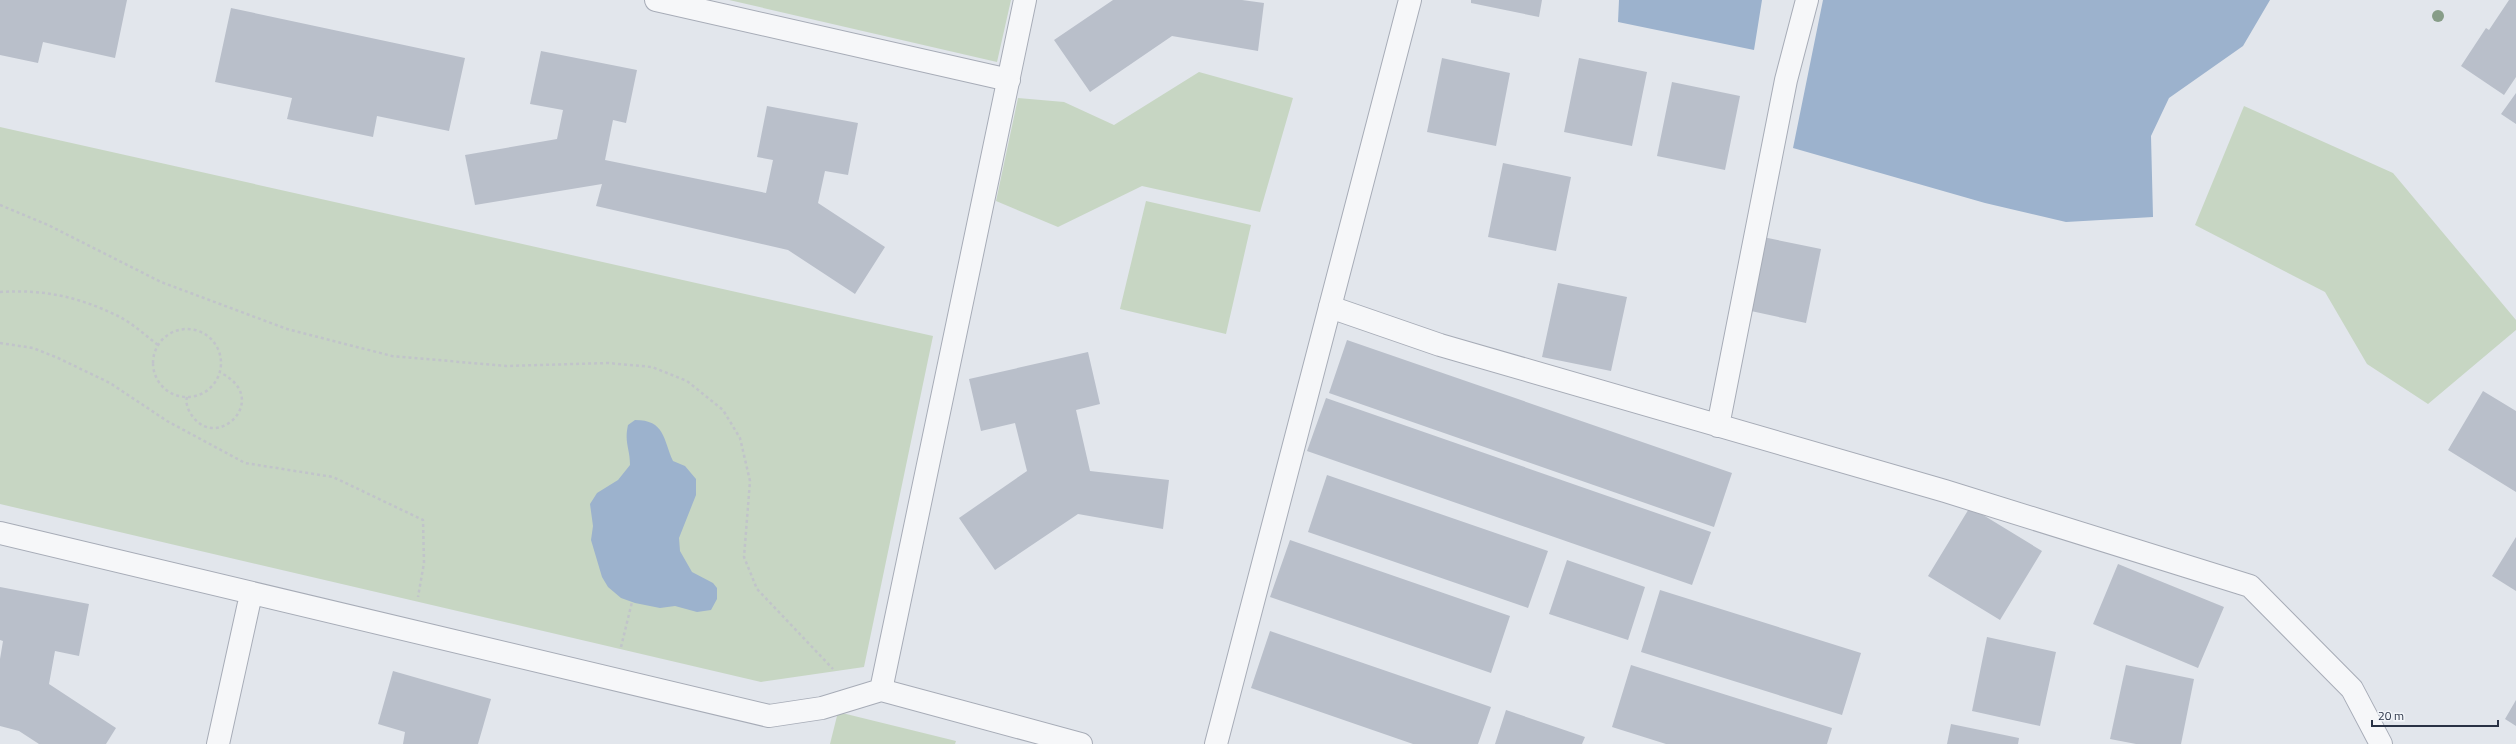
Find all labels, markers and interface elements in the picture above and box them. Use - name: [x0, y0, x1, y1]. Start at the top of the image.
- scale bar: [2372, 702, 2498, 728]
- text: 20 m: [2378, 706, 2404, 725]

